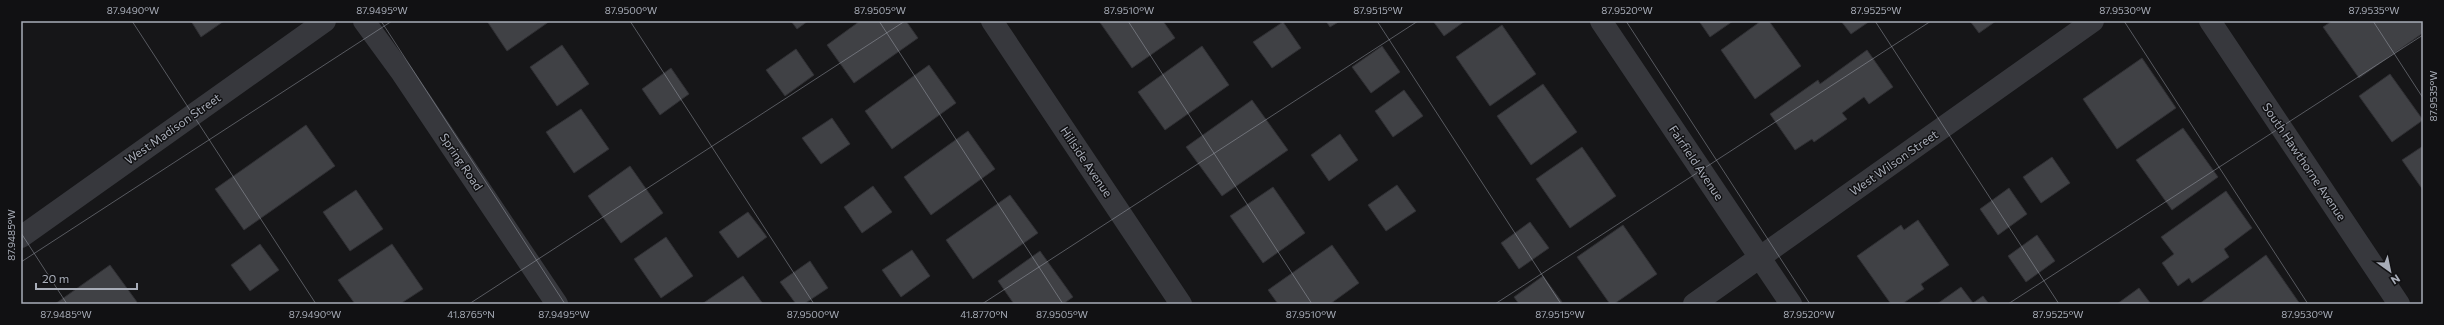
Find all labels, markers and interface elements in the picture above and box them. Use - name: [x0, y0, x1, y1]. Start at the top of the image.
- text: 87.9490°W: [107, 4, 159, 16]
- text: 87.9495°W: [356, 4, 408, 16]
- text: 87.9500°W: [605, 4, 657, 16]
- text: 87.9505°W: [854, 4, 906, 16]
- text: 87.9510°W: [1104, 4, 1154, 16]
- text: 87.9515°W: [1353, 4, 1403, 16]
- text: 87.9520°W: [1601, 4, 1653, 16]
- text: 87.9525°W: [1851, 4, 1901, 16]
- text: 87.9530°W: [2099, 4, 2151, 16]
- text: 87.9535°W: [2349, 4, 2400, 16]
- text: 87.9535°W: [2427, 71, 2439, 122]
- street label: West Madison Street: [122, 90, 223, 167]
- street label: South Hawthorne Avenue: [2260, 100, 2350, 223]
- street label: Fairfield Avenue: [1667, 122, 1727, 203]
- street label: Hillside Avenue: [1058, 123, 1116, 199]
- street label: West Wilson Street: [1847, 126, 1940, 198]
- street label: Spring Road: [438, 130, 486, 193]
- text: 87.9485°W: [5, 209, 17, 261]
- north arrow: [2370, 251, 2410, 291]
- scale bar: [36, 265, 137, 291]
- text: 20 m: [42, 271, 69, 285]
- text: N: [2389, 272, 2403, 288]
- text: 87.9485°W: [40, 308, 92, 320]
- text: 87.9490°W: [289, 308, 341, 320]
- text: 41.8765°N: [447, 308, 495, 320]
- text: 87.9495°W: [538, 308, 590, 320]
- text: 87.9500°W: [787, 308, 839, 320]
- text: 41.8770°N: [960, 308, 1008, 320]
- text: 87.9505°W: [1036, 308, 1088, 320]
- text: 87.9510°W: [1286, 308, 1336, 320]
- text: 87.9515°W: [1535, 308, 1585, 320]
- text: 87.9520°W: [1783, 308, 1835, 320]
- text: 87.9525°W: [2033, 308, 2083, 320]
- text: 87.9530°W: [2281, 308, 2333, 320]

